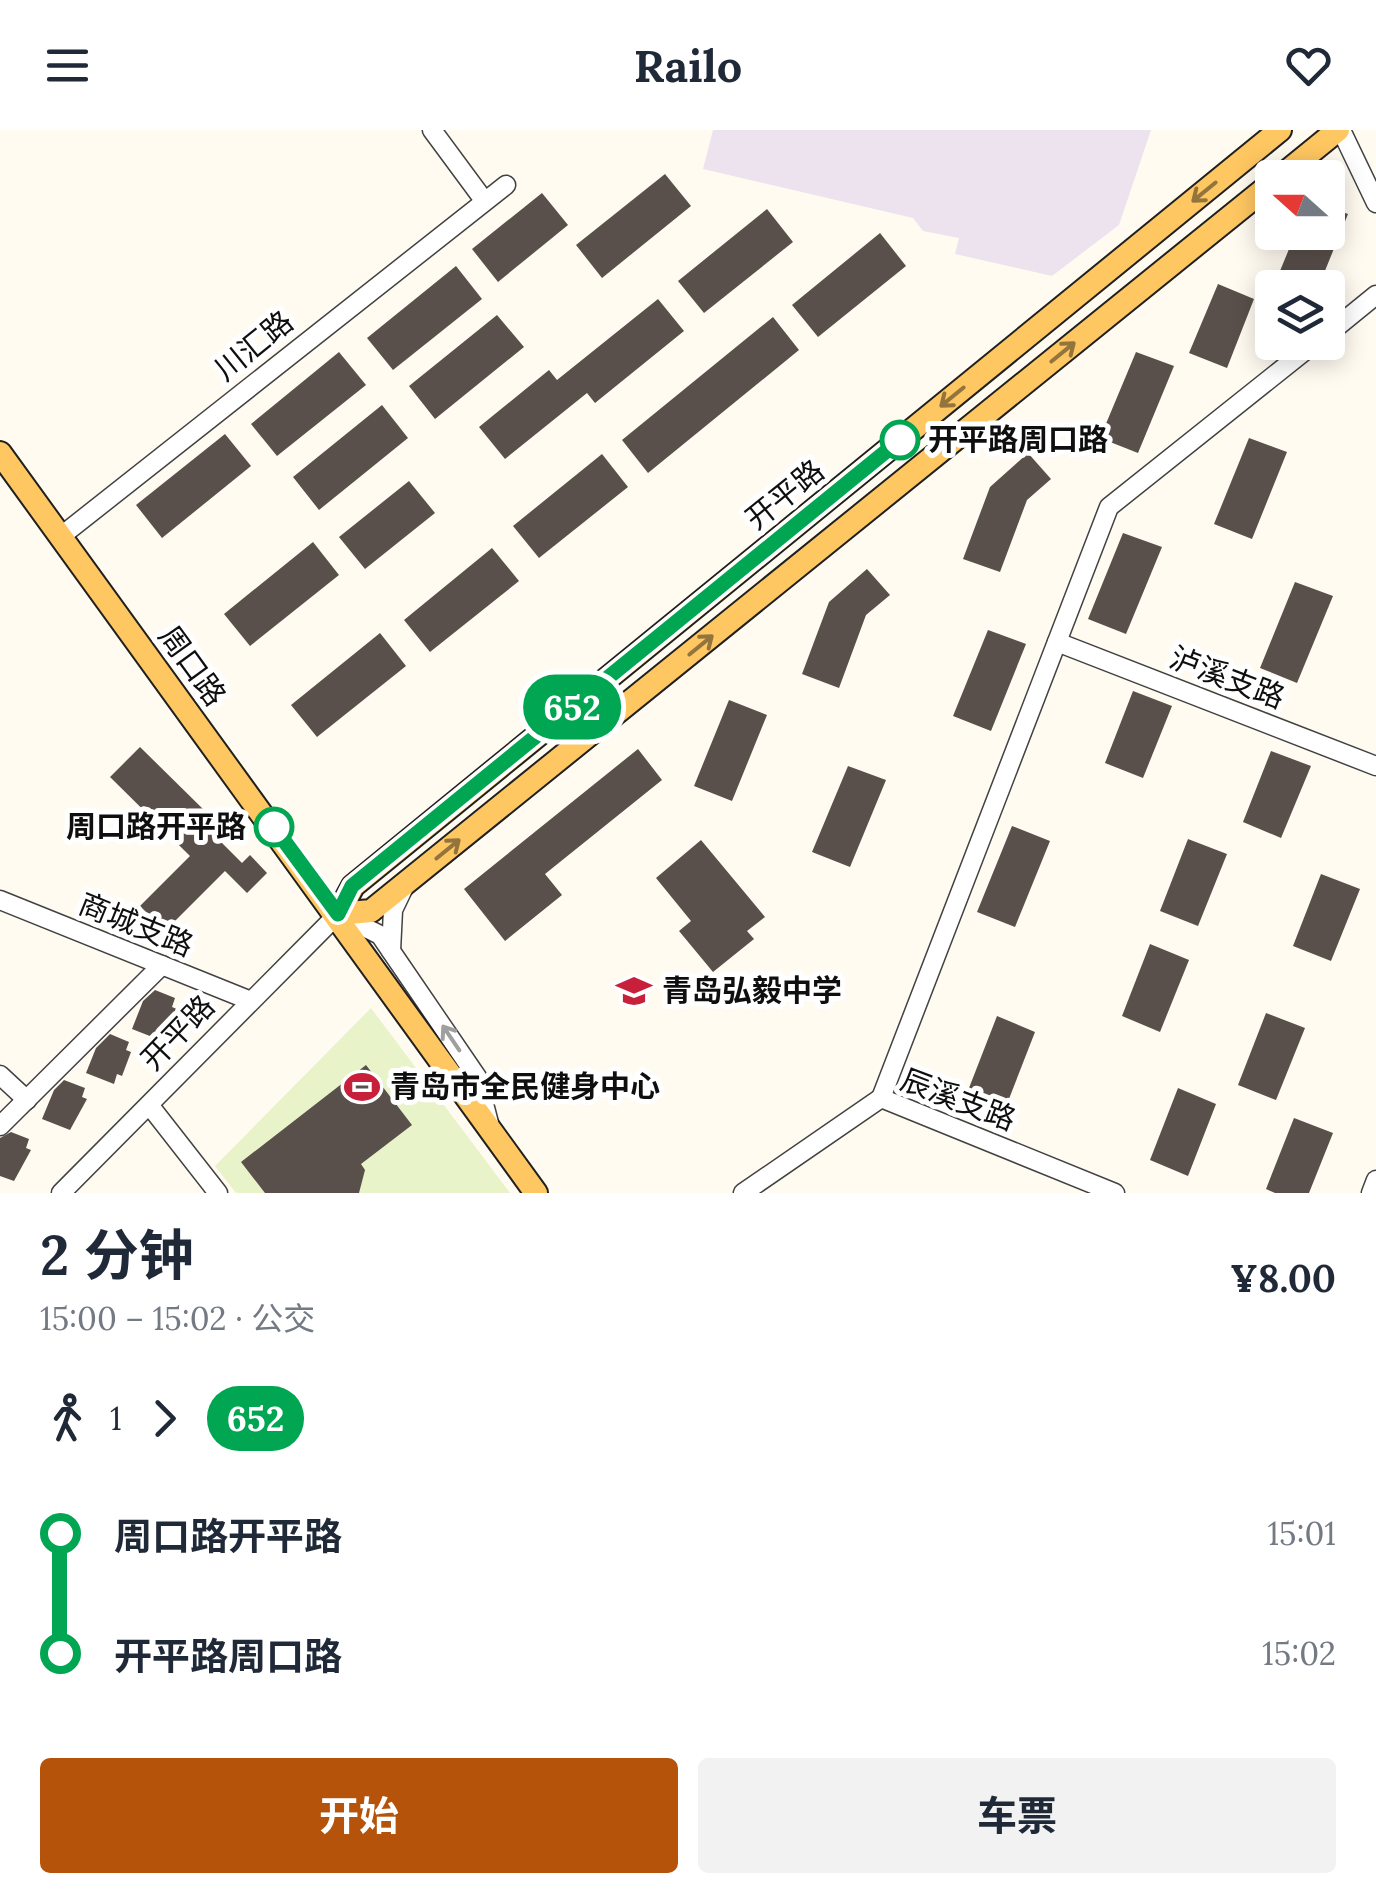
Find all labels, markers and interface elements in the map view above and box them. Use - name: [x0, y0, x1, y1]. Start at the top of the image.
- text: Railo: [634, 37, 742, 94]
- icon: menu: [40, 38, 95, 93]
- icon: heart: [1281, 38, 1336, 93]
- north arrow: [1255, 160, 1345, 250]
- map controls: [1255, 160, 1345, 360]
- one-way arrow: [1192, 181, 1218, 203]
- button: layers: [1255, 270, 1345, 360]
- street label: 川汇路: [206, 302, 300, 388]
- one-way arrow: [1049, 341, 1075, 363]
- one-way arrow: [940, 386, 966, 408]
- place label: 开平路周口路: [928, 420, 1108, 458]
- marker: 开平路周口路: [881, 421, 919, 459]
- street label: 开平路: [737, 451, 831, 537]
- street label: 周口路: [151, 618, 235, 713]
- one-way arrow: [687, 635, 714, 656]
- street label: 泸溪支路: [1165, 638, 1290, 716]
- line badge: 652: [514, 674, 630, 740]
- text: 652: [543, 685, 601, 730]
- place label: 周口路开平路: [66, 807, 246, 845]
- marker: 周口路开平路: [255, 808, 293, 846]
- one-way arrow: [435, 838, 461, 860]
- street label: 商城支路: [74, 884, 199, 964]
- place label: 青岛弘毅中学: [662, 971, 842, 1009]
- school or university icon: 青岛弘毅中学: [615, 972, 653, 1010]
- street label: 开平路: [132, 987, 222, 1078]
- one-way arrow: [441, 1025, 462, 1053]
- street label: 辰溪支路: [896, 1060, 1021, 1138]
- place label: 青岛市全民健身中心: [390, 1067, 660, 1105]
- sports icon: 青岛市全民健身中心: [343, 1068, 381, 1106]
- text: 2 分钟: [40, 1220, 194, 1290]
- text: ¥8.00: [1230, 1254, 1336, 1302]
- text: 15:00 – 15:02 · 公交: [40, 1298, 315, 1339]
- icon: walk: [40, 1391, 95, 1446]
- icon: forward: [137, 1391, 192, 1446]
- text: 652: [227, 1396, 284, 1441]
- text: 1: [110, 1398, 122, 1439]
- text: 周口路开平路: [114, 1512, 342, 1560]
- text: 15:01: [1267, 1513, 1336, 1554]
- text: 开平路周口路: [114, 1632, 342, 1680]
- text: 15:02: [1262, 1633, 1336, 1674]
- button: 开始: [40, 1758, 678, 1873]
- button: 车票: [698, 1758, 1336, 1873]

